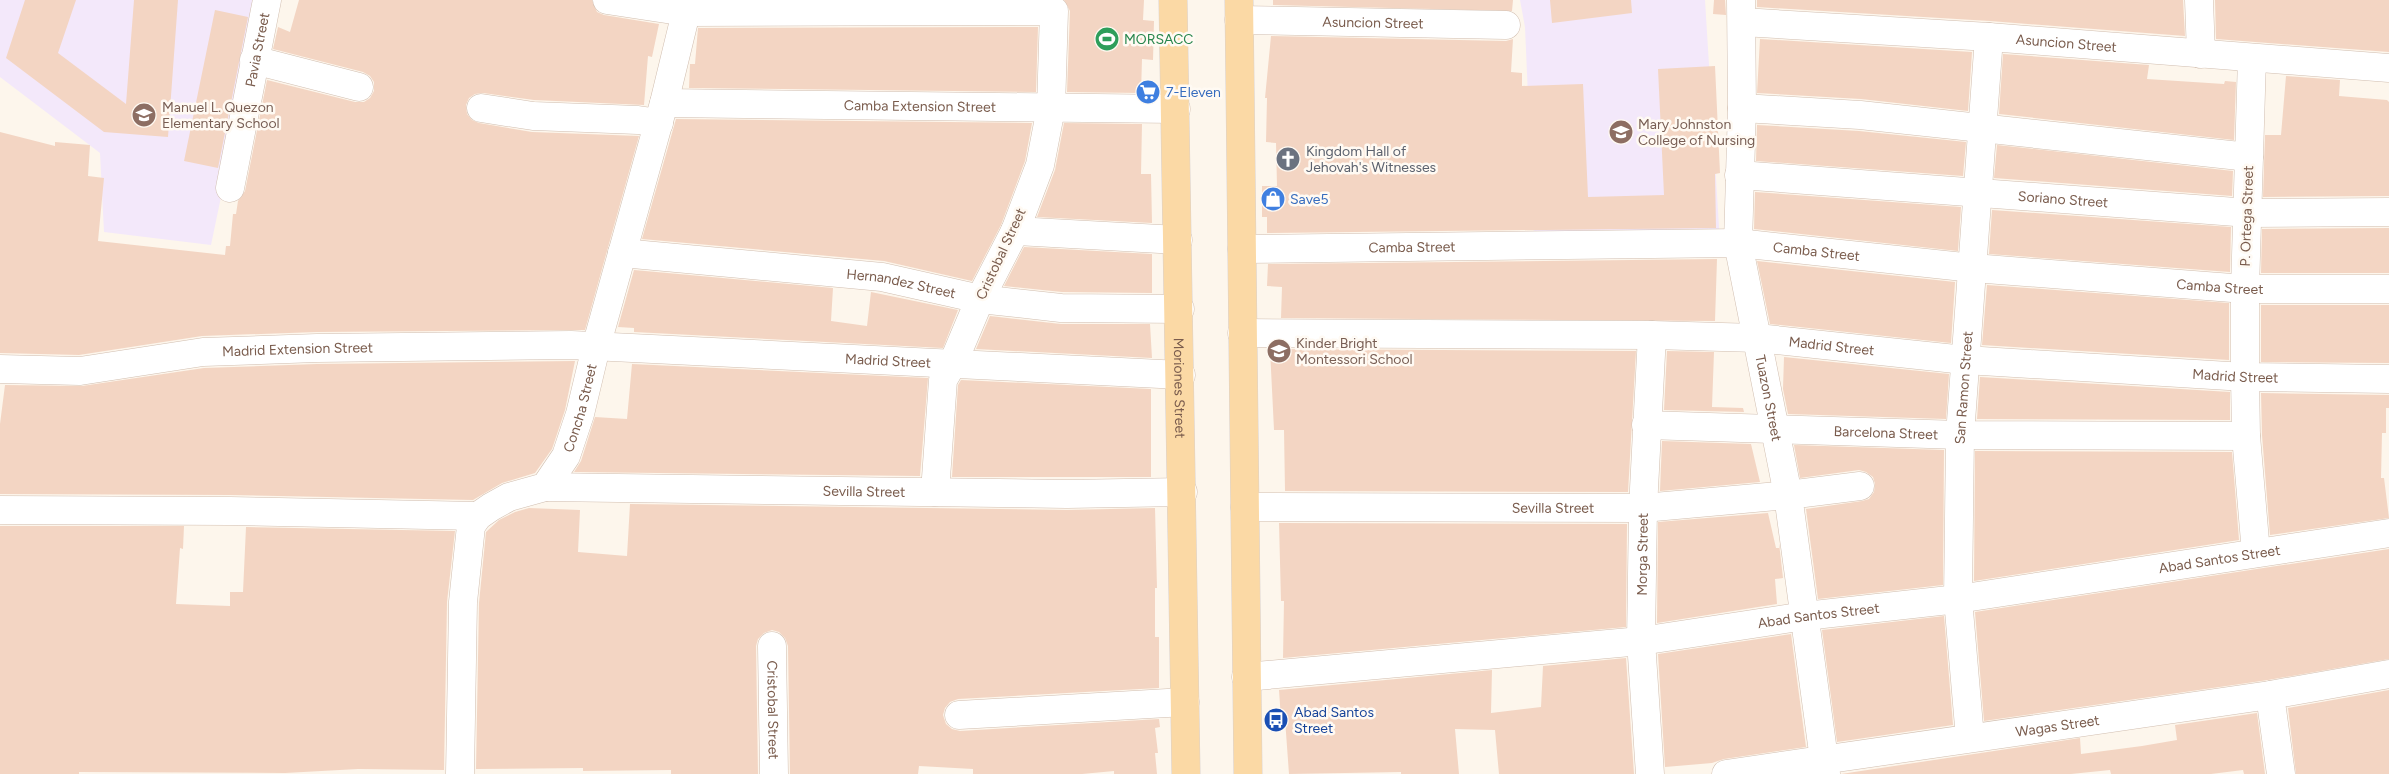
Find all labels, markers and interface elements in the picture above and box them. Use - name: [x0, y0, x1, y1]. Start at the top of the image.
- street label: Pavia Street: [242, 11, 273, 88]
- street label: Asuncion Street: [1322, 13, 1424, 32]
- sports icon: MORSACC: [1094, 26, 1120, 52]
- place label: MORSACC: [1124, 31, 1193, 48]
- street label: Asuncion Street: [2015, 31, 2117, 55]
- supermarket icon: 7-Eleven: [1135, 79, 1161, 105]
- place label: 7-Eleven: [1166, 84, 1221, 101]
- street label: Camba Extension Street: [844, 97, 996, 115]
- place label: Manuel L. Quezon Elementary School: [162, 99, 280, 132]
- school or university icon: Manuel L. Quezon Elementary School: [131, 102, 157, 128]
- place label: Mary Johnston College of Nursing: [1638, 116, 1755, 149]
- school or university icon: Mary Johnston College of Nursing: [1608, 119, 1634, 145]
- place label: Kingdom Hall of Jehovah's Witnesses: [1306, 143, 1436, 176]
- church icon: Kingdom Hall of Jehovah's Witnesses: [1275, 146, 1301, 172]
- street label: P. Ortega Street: [2237, 165, 2257, 267]
- shop icon: Save5: [1260, 186, 1286, 212]
- street label: Soriano Street: [2017, 187, 2109, 211]
- place label: Save5: [1290, 191, 1328, 208]
- street label: Cristobal Street: [972, 206, 1030, 302]
- street label: Camba Street: [1368, 238, 1456, 256]
- street label: Camba Street: [1772, 238, 1861, 264]
- street label: Hernandez Street: [846, 265, 957, 302]
- street label: Camba Street: [2176, 275, 2263, 298]
- street label: San Ramon Street: [1951, 330, 1976, 444]
- street label: Madrid Street: [1788, 333, 1875, 359]
- place label: Kinder Bright Montessori School: [1296, 335, 1413, 368]
- street label: Moriones Street: [1170, 337, 1189, 438]
- school or university icon: Kinder Bright Montessori School: [1266, 338, 1292, 364]
- street label: Madrid Extension Street: [222, 339, 373, 360]
- street label: Madrid Street: [845, 350, 931, 371]
- street label: Tuazon Street: [1752, 353, 1786, 443]
- street label: Concha Street: [559, 362, 600, 454]
- street label: Madrid Street: [2192, 365, 2278, 386]
- street label: Barcelona Street: [1833, 422, 1938, 443]
- street label: Sevilla Street: [823, 482, 905, 500]
- street label: Sevilla Street: [1512, 499, 1594, 516]
- street label: Morga Street: [1633, 513, 1651, 596]
- street label: Abad Santos Street: [2158, 541, 2281, 577]
- street label: Abad Santos Street: [1756, 599, 1880, 632]
- street label: Cristobal Street: [764, 660, 782, 760]
- place label: Abad Santos Street: [1294, 704, 1374, 737]
- bus stop icon: Abad Santos Street: [1263, 707, 1289, 733]
- street label: Wagas Street: [2014, 711, 2101, 740]

